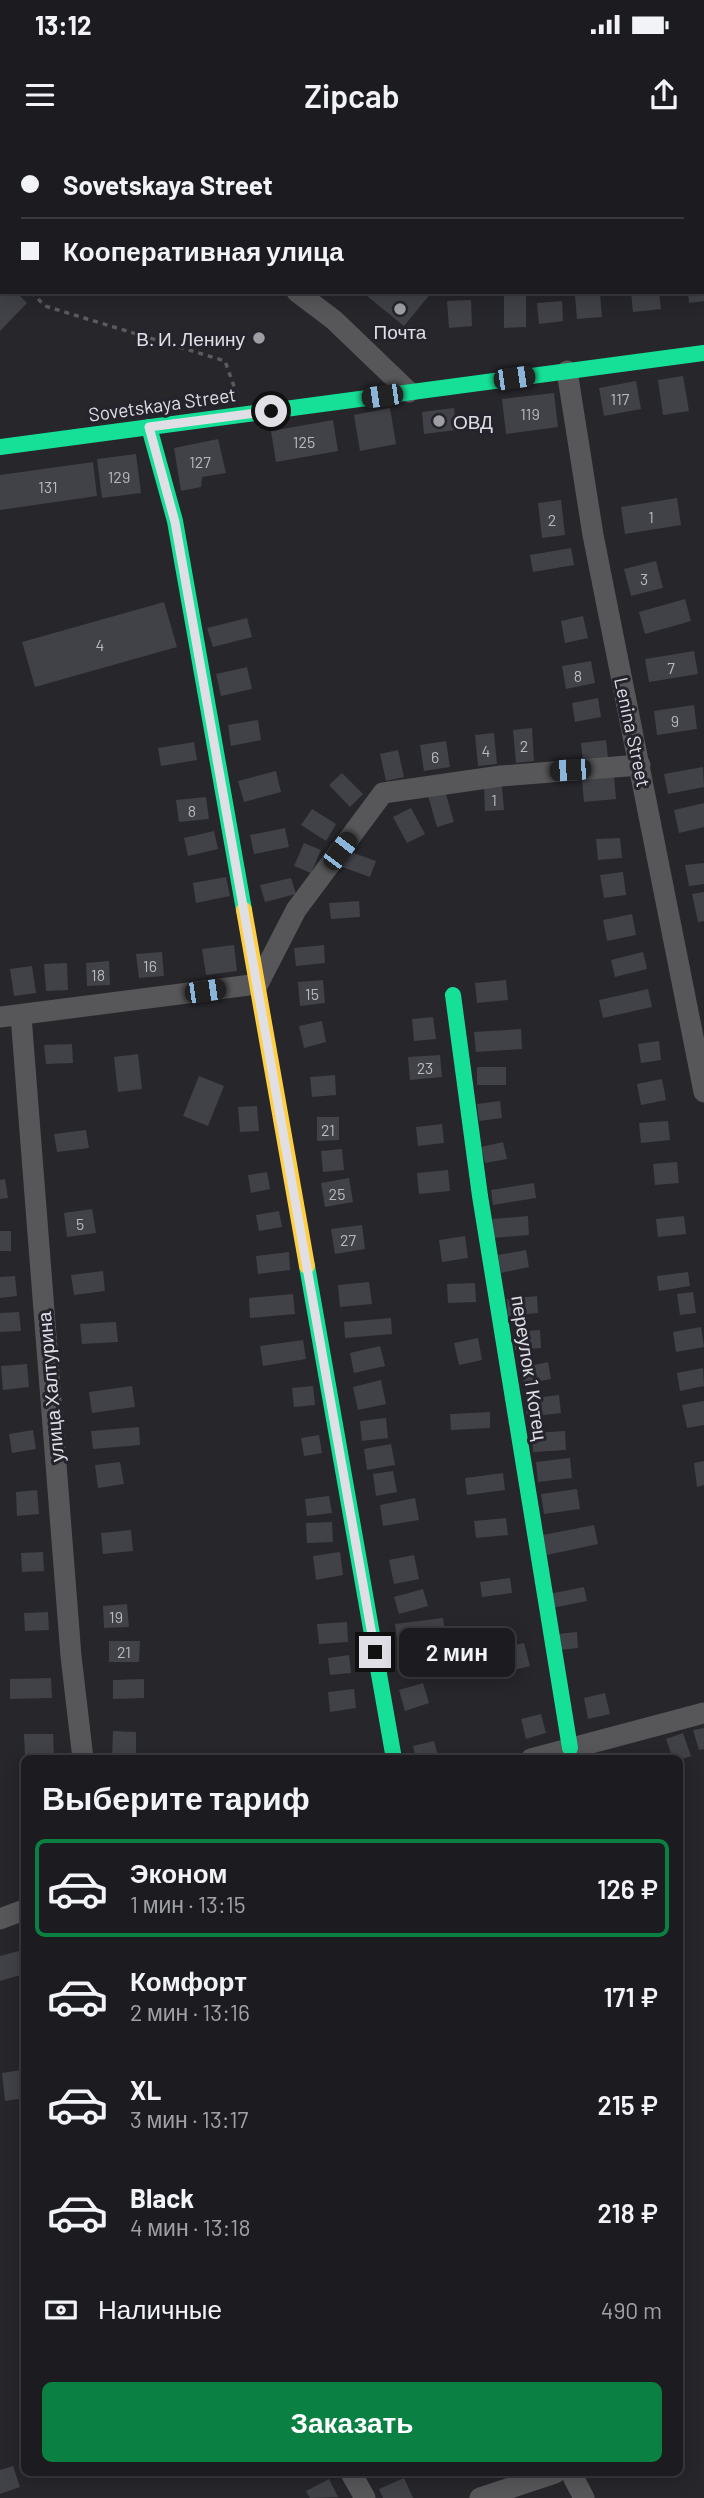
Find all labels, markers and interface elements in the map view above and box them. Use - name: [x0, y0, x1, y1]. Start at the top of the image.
- text: 13:12: [35, 9, 91, 40]
- icon: menu: [21, 76, 59, 114]
- text: Zipcab: [304, 76, 400, 114]
- icon: share: [645, 76, 683, 114]
- text: Sovetskaya Street: [63, 169, 273, 200]
- text: Кооперативная улица: [63, 235, 344, 266]
- marker: Почта: [392, 301, 408, 317]
- place label: Почта: [374, 320, 427, 343]
- place label: В. И. Ленину: [136, 327, 245, 350]
- marker: В. И. Ленину: [251, 330, 267, 346]
- car: [492, 365, 537, 391]
- street label: Sovetskaya Street: [87, 382, 237, 426]
- car: [360, 383, 405, 409]
- house number: 117: [611, 389, 630, 408]
- route start: [255, 395, 287, 427]
- house number: 119: [520, 404, 540, 423]
- place label: ОВД: [453, 410, 493, 433]
- marker: ОВД: [431, 413, 447, 429]
- house number: 125: [293, 432, 315, 451]
- house number: 127: [189, 452, 211, 471]
- house number: 129: [108, 467, 130, 486]
- house number: 131: [38, 477, 58, 496]
- house number: 1: [648, 507, 654, 526]
- house number: 2: [548, 510, 556, 529]
- house number: 3: [640, 569, 648, 588]
- house number: 4: [96, 635, 104, 654]
- house number: 7: [667, 658, 675, 677]
- house number: 8: [574, 666, 582, 685]
- street label: Lenina Street: [610, 675, 656, 789]
- house number: 9: [671, 711, 679, 730]
- house number: 2: [520, 736, 528, 755]
- house number: 4: [482, 741, 490, 760]
- house number: 6: [431, 747, 439, 766]
- car: [549, 758, 592, 782]
- house number: 1: [491, 790, 497, 809]
- house number: 8: [188, 801, 196, 820]
- car: [319, 828, 362, 874]
- house number: 16: [143, 956, 157, 975]
- house number: 18: [91, 965, 105, 984]
- car: [183, 978, 228, 1004]
- house number: 15: [305, 984, 319, 1003]
- house number: 23: [417, 1058, 433, 1077]
- house number: 21: [321, 1120, 335, 1139]
- house number: 25: [329, 1184, 345, 1203]
- house number: 5: [76, 1214, 84, 1233]
- house number: 27: [340, 1230, 356, 1249]
- street label: переулок 1 Котец: [507, 1294, 553, 1442]
- street label: улица Халтурина: [32, 1310, 68, 1463]
- house number: 19: [109, 1607, 123, 1626]
- callout: 2 мин: [400, 1628, 515, 1676]
- route end: [359, 1636, 391, 1668]
- text: 2 мин: [426, 1638, 488, 1666]
- house number: 21: [117, 1642, 131, 1661]
- text: Выберите тариф: [42, 1778, 310, 1816]
- icon: car: [46, 1857, 109, 1920]
- text: Эконом: [130, 1857, 228, 1888]
- text: 126 ₽: [597, 1873, 658, 1904]
- text: 1 мин · 13:15: [130, 1890, 246, 1918]
- icon: car: [46, 1965, 109, 2028]
- text: Комфорт: [130, 1965, 247, 1996]
- text: 171 ₽: [603, 1981, 658, 2012]
- text: 2 мин · 13:16: [130, 1998, 250, 2026]
- icon: car: [46, 2073, 109, 2136]
- text: XL: [130, 2074, 161, 2105]
- text: 215 ₽: [598, 2089, 658, 2120]
- text: 3 мин · 13:17: [130, 2105, 248, 2133]
- icon: car: [46, 2181, 109, 2244]
- text: Black: [130, 2182, 194, 2213]
- text: 218 ₽: [597, 2197, 658, 2228]
- text: 4 мин · 13:18: [130, 2213, 250, 2241]
- icon: cash: [42, 2291, 80, 2329]
- text: Наличные: [98, 2293, 222, 2324]
- text: 490 m: [601, 2296, 662, 2324]
- button: Заказать: [42, 2382, 662, 2462]

